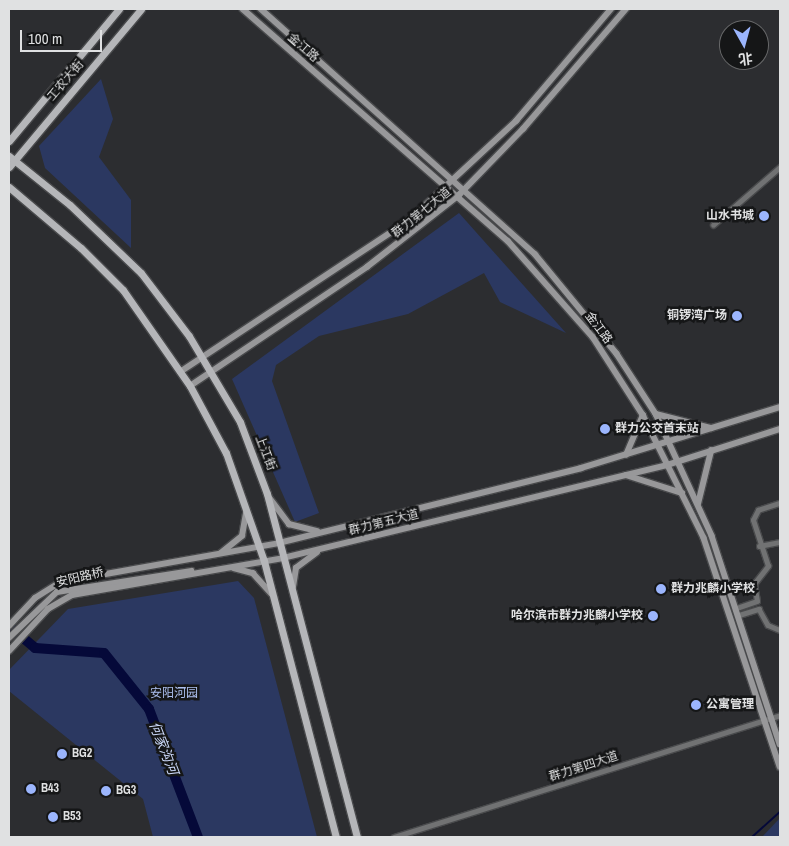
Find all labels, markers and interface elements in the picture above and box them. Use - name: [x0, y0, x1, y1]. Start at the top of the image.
- scale bar: [22, 20, 105, 52]
- north arrow: [719, 20, 769, 70]
- text: 100 m: [28, 28, 62, 49]
- street label: 金江路: [285, 31, 321, 65]
- text: 北: [738, 49, 754, 69]
- street label: 工农大街: [45, 58, 87, 104]
- street label: 群力第七大道: [389, 185, 455, 241]
- place label: 山水书城: [706, 209, 754, 223]
- marker: 山水书城: [758, 210, 770, 222]
- street label: 金江路: [581, 309, 615, 347]
- place label: 铜锣湾广场: [667, 309, 727, 323]
- marker: 铜锣湾广场: [731, 310, 743, 322]
- place label: 群力公交首末站: [615, 422, 699, 436]
- marker: 群力公交首末站: [599, 423, 611, 435]
- street label: 上江街: [252, 434, 278, 472]
- street label: 群力第五大道: [347, 507, 421, 539]
- street label: 安阳路桥: [55, 566, 105, 590]
- place label: 群力兆麟小学校: [671, 582, 755, 596]
- marker: 群力兆麟小学校: [655, 583, 667, 595]
- place label: 哈尔滨市群力兆麟小学校: [511, 609, 643, 623]
- marker: 哈尔滨市群力兆麟小学校: [647, 610, 659, 622]
- park label: 安阳河园: [150, 687, 198, 701]
- place label: 公寓管理: [706, 698, 754, 712]
- marker: 公寓管理: [690, 699, 702, 711]
- water label: 何家沟河: [146, 719, 182, 777]
- place label: BG2: [72, 747, 92, 761]
- marker: BG2: [56, 748, 68, 760]
- street label: 群力第四大道: [548, 749, 620, 785]
- place label: B43: [41, 782, 59, 796]
- marker: B43: [25, 783, 37, 795]
- place label: BG3: [116, 784, 136, 798]
- marker: BG3: [100, 785, 112, 797]
- place label: B53: [63, 810, 81, 824]
- marker: B53: [47, 811, 59, 823]

